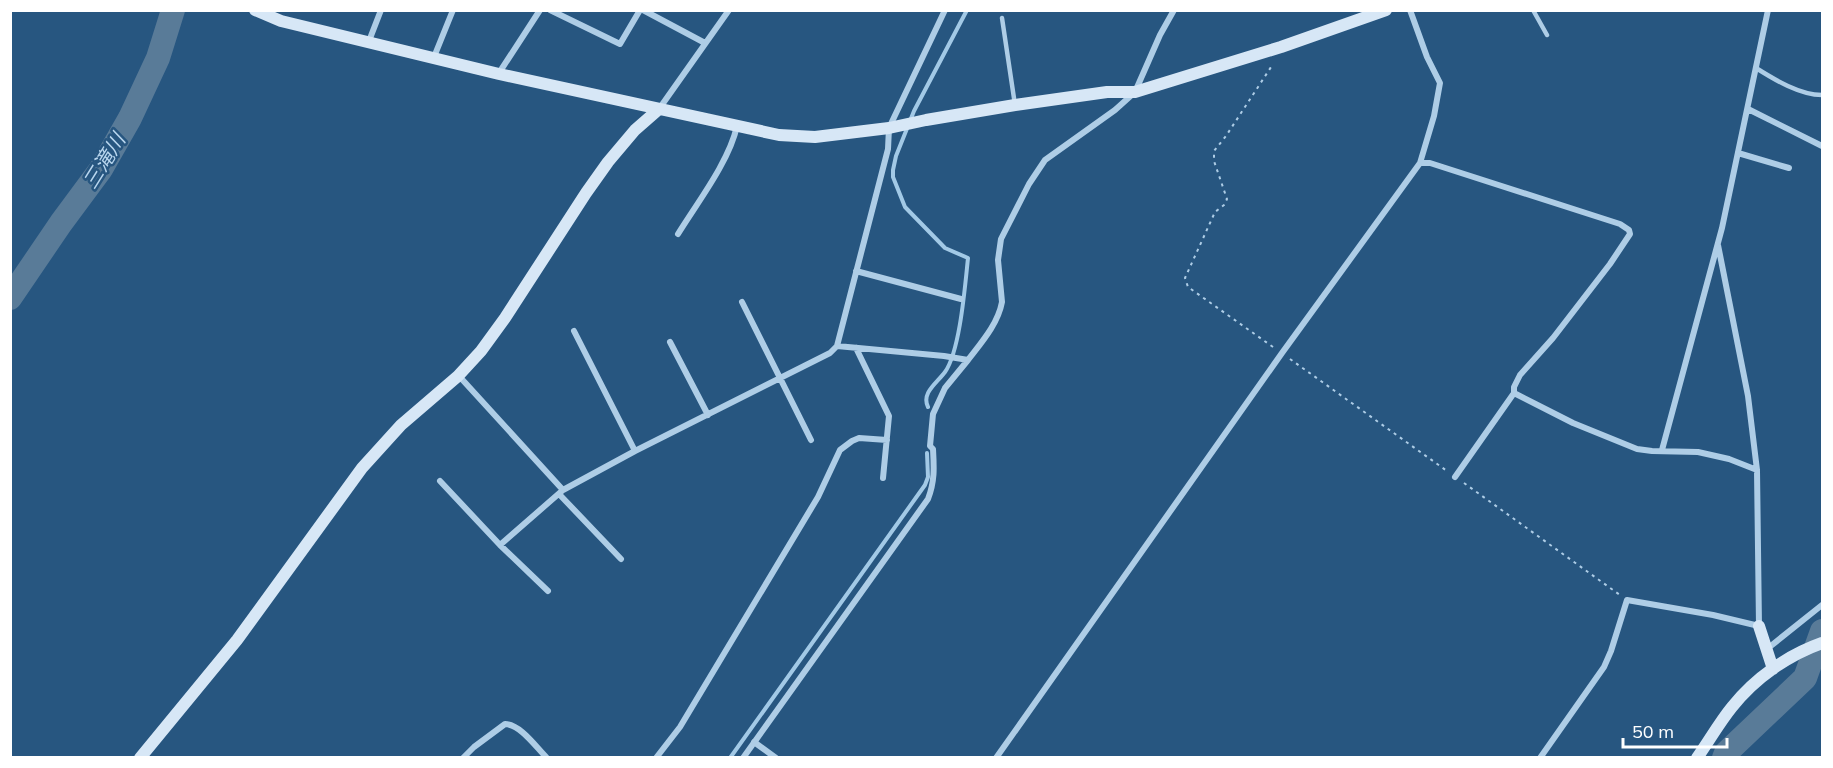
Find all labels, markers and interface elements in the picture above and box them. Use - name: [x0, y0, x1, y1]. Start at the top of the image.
- water label: 三滝川: [77, 127, 131, 193]
- scale bar: [1623, 711, 1726, 749]
- text: 50 m: [1632, 720, 1674, 743]

